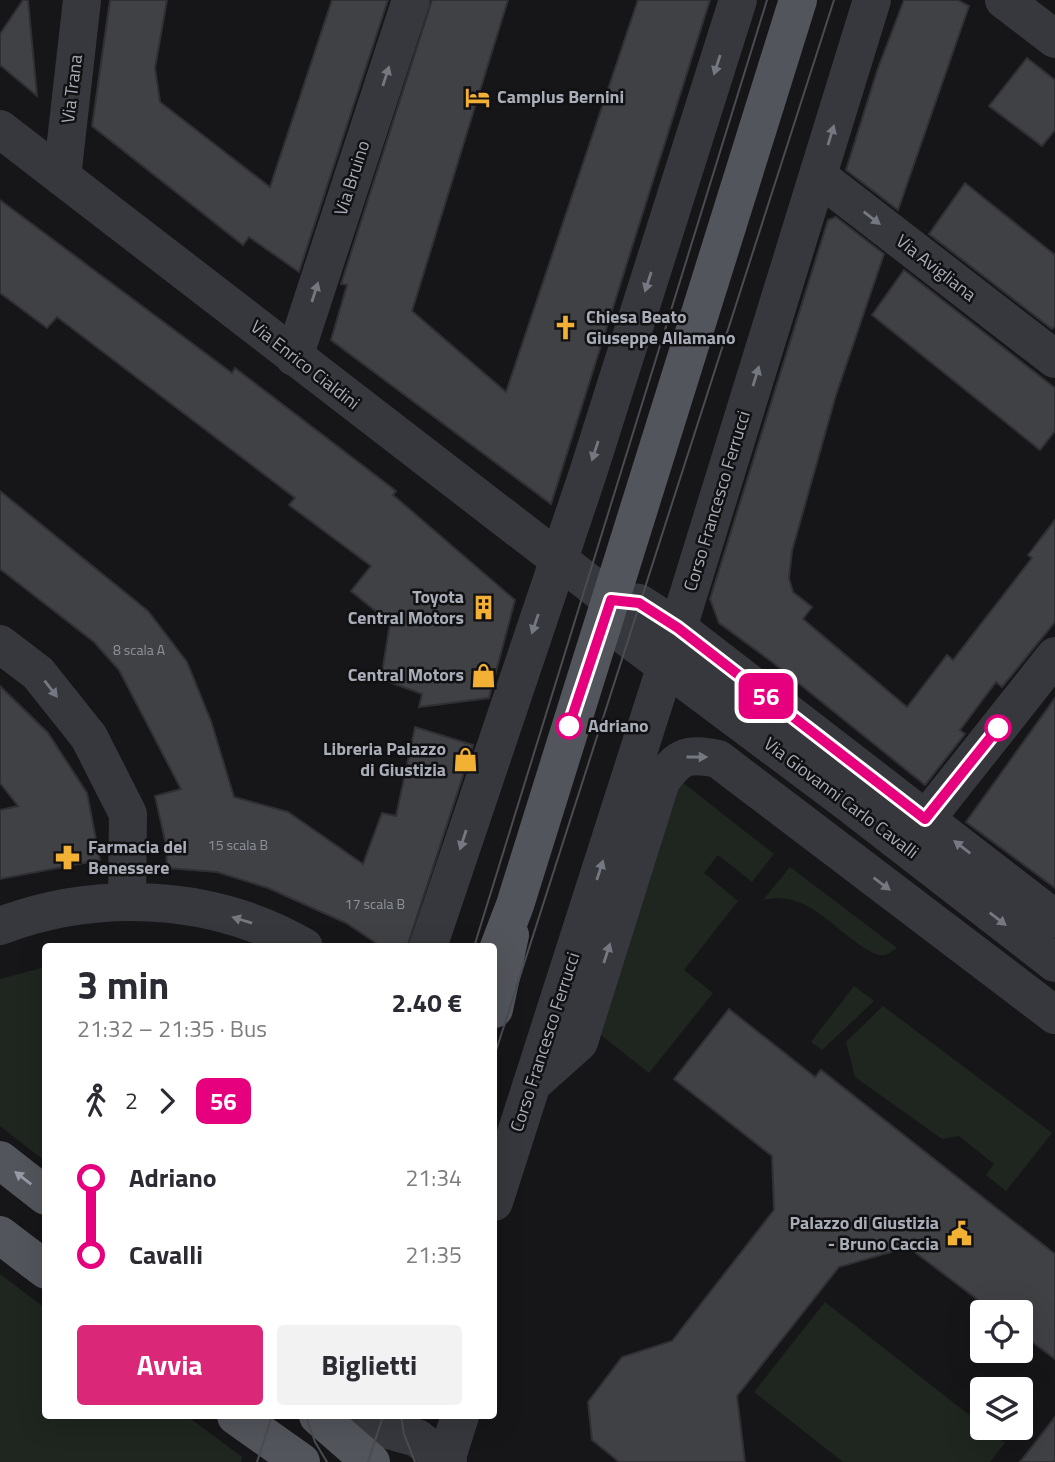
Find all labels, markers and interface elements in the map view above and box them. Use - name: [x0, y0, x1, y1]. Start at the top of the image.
- street label: Via Trana: [54, 53, 89, 125]
- one-way arrow: [711, 55, 722, 76]
- one-way arrow: [381, 65, 392, 86]
- hotel icon: Camplus Bernini: [463, 83, 491, 111]
- place label: Camplus Bernini: [497, 83, 624, 110]
- one-way arrow: [826, 124, 836, 145]
- street label: Via Bruino: [327, 137, 376, 219]
- one-way arrow: [863, 210, 881, 224]
- street label: Via Avigliana: [890, 228, 982, 308]
- one-way arrow: [642, 272, 653, 293]
- one-way arrow: [310, 281, 321, 302]
- place label: Chiesa Beato Giuseppe Allamano: [586, 303, 736, 351]
- street label: Via Enrico Cialdini: [245, 313, 366, 416]
- church icon: Chiesa Beato Giuseppe Allamano: [552, 313, 580, 341]
- one-way arrow: [751, 365, 762, 386]
- street label: Corso Francesco Ferrucci: [676, 407, 757, 594]
- one-way arrow: [589, 441, 599, 462]
- place label: Toyota Central Motors: [348, 583, 464, 631]
- building icon: Toyota Central Motors: [470, 593, 498, 621]
- one-way arrow: [529, 614, 540, 635]
- house number: 8 scala A: [113, 639, 166, 660]
- place label: Central Motors: [348, 661, 464, 688]
- shop icon: Central Motors: [470, 661, 498, 689]
- line badge: 56: [734, 673, 798, 719]
- text: 56: [753, 678, 779, 714]
- one-way arrow: [43, 679, 58, 697]
- place label: Adriano: [588, 712, 649, 739]
- marker: Adriano: [556, 713, 582, 739]
- unlabelled marker: [985, 715, 1011, 741]
- street label: Via Giovanni Carlo Cavalli: [758, 730, 924, 865]
- place label: Libreria Palazzo di Giustizia: [323, 735, 446, 783]
- shop icon: Libreria Palazzo di Giustizia: [452, 745, 480, 773]
- one-way arrow: [686, 751, 708, 763]
- one-way arrow: [457, 830, 468, 851]
- place label: Farmacia del Benessere: [88, 833, 187, 881]
- house number: 15 scala B: [208, 834, 268, 855]
- one-way arrow: [953, 841, 971, 855]
- pharmacy icon: Farmacia del Benessere: [54, 843, 82, 871]
- one-way arrow: [595, 860, 606, 881]
- one-way arrow: [873, 877, 891, 891]
- house number: 17 scala B: [345, 893, 405, 914]
- one-way arrow: [988, 911, 1006, 926]
- one-way arrow: [231, 915, 252, 925]
- one-way arrow: [602, 942, 612, 963]
- street label: Corso Francesco Ferrucci: [503, 949, 586, 1135]
- text: 3 min: [77, 956, 169, 1014]
- text: 2.40 €: [391, 983, 462, 1022]
- text: 21:32 – 21:35 · Bus: [77, 1011, 267, 1046]
- icon: walk: [77, 1082, 115, 1120]
- icon: forward: [148, 1082, 186, 1120]
- text: 2: [125, 1083, 138, 1118]
- text: 56: [210, 1083, 237, 1119]
- text: Adriano: [129, 1158, 217, 1197]
- text: 21:34: [405, 1160, 462, 1195]
- one-way arrow: [14, 1171, 31, 1186]
- place label: Palazzo di Giustizia - Bruno Caccia: [790, 1209, 939, 1257]
- public building icon: Palazzo di Giustizia - Bruno Caccia: [945, 1219, 973, 1247]
- text: Cavalli: [129, 1235, 203, 1274]
- text: 21:35: [405, 1237, 462, 1272]
- map controls: [970, 1300, 1033, 1440]
- button: locate: [970, 1300, 1033, 1363]
- button: Avvia: [77, 1325, 263, 1405]
- button: Biglietti: [277, 1325, 462, 1405]
- button: layers: [970, 1377, 1033, 1440]

